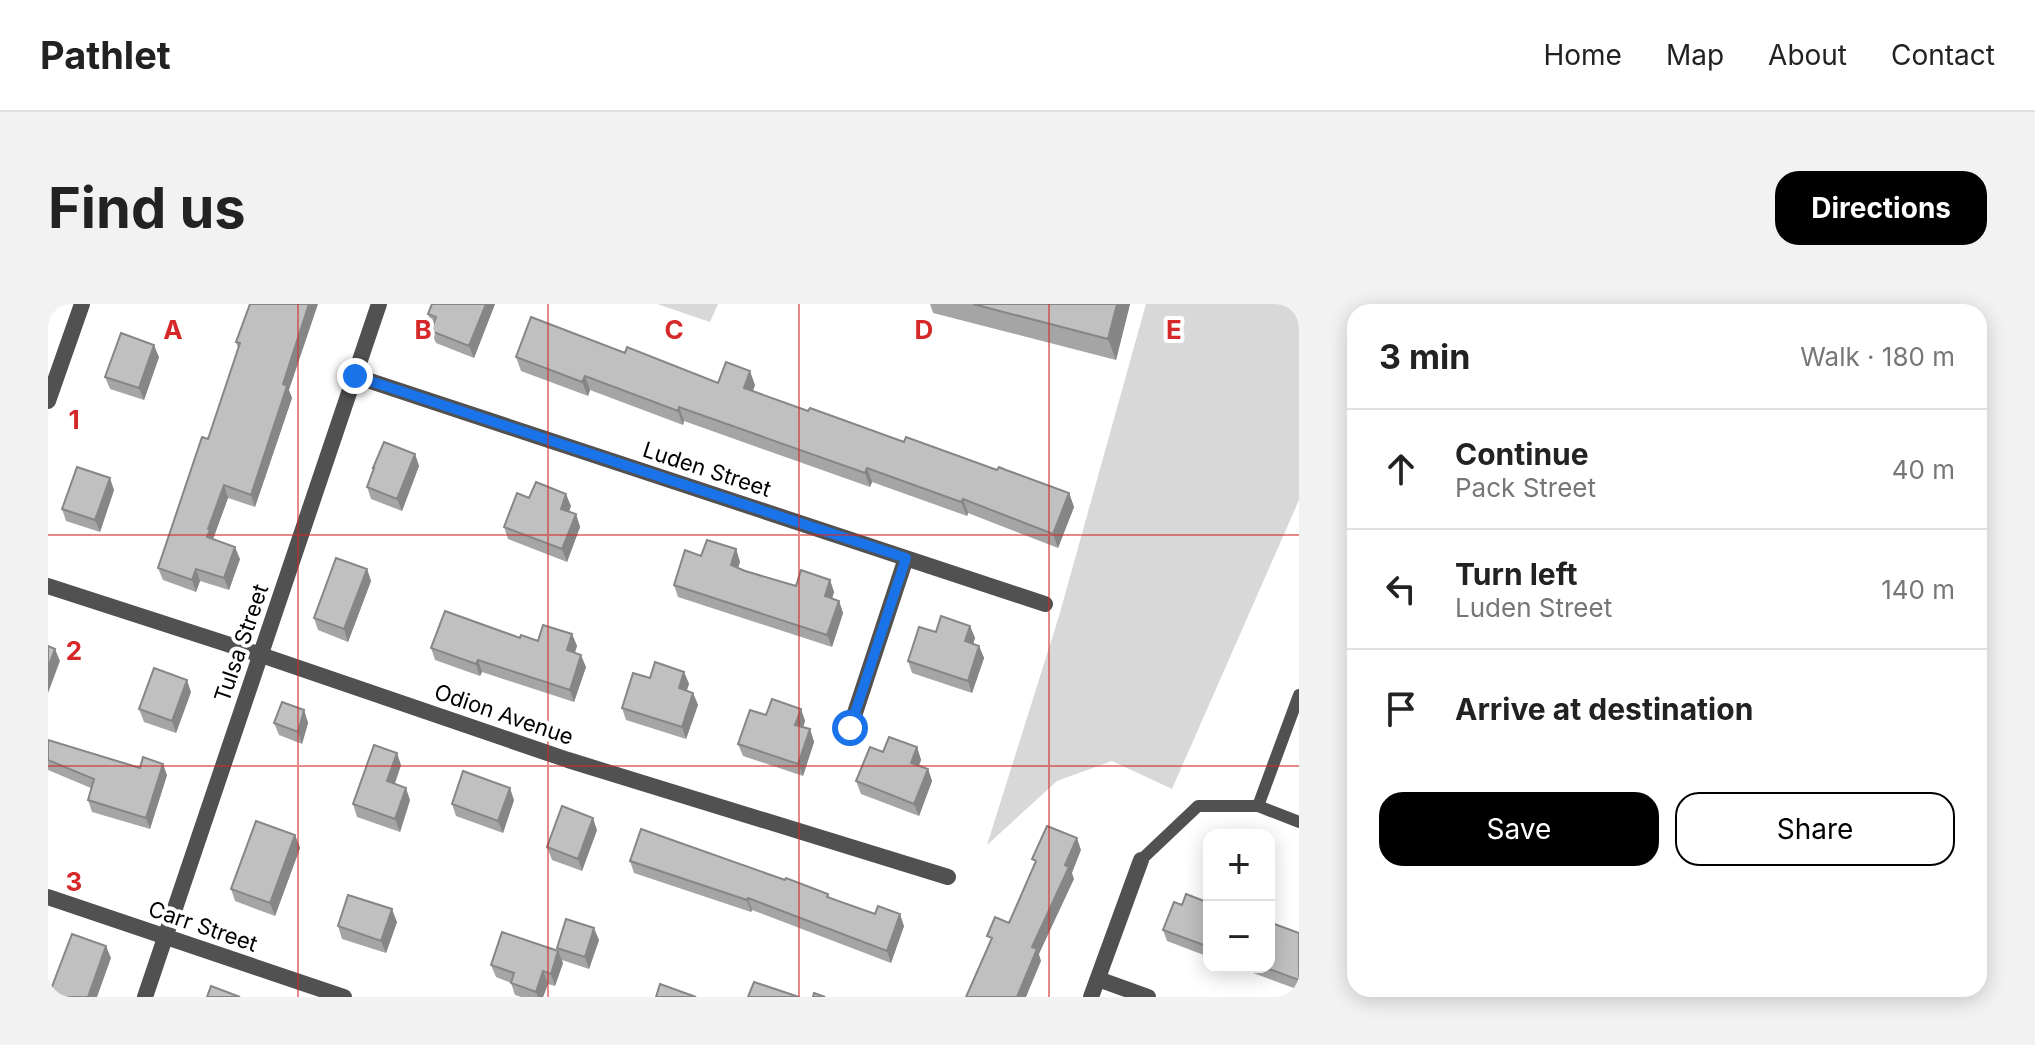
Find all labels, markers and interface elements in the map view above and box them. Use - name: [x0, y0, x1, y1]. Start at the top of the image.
- text: Pathlet: [40, 32, 171, 78]
- text: Home: [1543, 38, 1622, 72]
- text: Map: [1666, 38, 1724, 72]
- text: About: [1768, 38, 1847, 72]
- text: Contact: [1891, 38, 1995, 72]
- button: Directions: [1775, 171, 1987, 245]
- text: Find us: [48, 174, 246, 242]
- text: A: [163, 314, 183, 345]
- text: B: [414, 314, 432, 345]
- text: C: [664, 314, 684, 345]
- text: D: [915, 314, 933, 345]
- text: E: [1166, 314, 1182, 345]
- text: 3 min: [1379, 336, 1470, 377]
- text: Walk · 180 m: [1800, 341, 1955, 372]
- route end: [337, 358, 373, 394]
- text: 1: [68, 404, 80, 435]
- street label: Luden Street: [640, 436, 774, 502]
- text: Continue: [1455, 436, 1589, 472]
- icon: ahead: [1379, 447, 1423, 491]
- text: 40 m: [1892, 454, 1955, 485]
- text: Pack Street: [1455, 472, 1596, 503]
- text: Turn left: [1455, 556, 1577, 592]
- icon: left: [1379, 567, 1423, 611]
- text: 140 m: [1881, 574, 1955, 605]
- street label: Tulsa Street: [209, 581, 273, 705]
- text: Luden Street: [1455, 592, 1612, 623]
- text: 2: [66, 635, 82, 666]
- street label: Odion Avenue: [431, 678, 577, 750]
- icon: arrive: [1379, 687, 1423, 731]
- text: Arrive at destination: [1455, 691, 1753, 727]
- route start: [832, 710, 868, 746]
- button: Save: [1379, 792, 1659, 866]
- button: Share: [1675, 792, 1955, 866]
- map controls: [1203, 829, 1275, 973]
- button: +: [1203, 829, 1275, 901]
- text: 3: [66, 866, 82, 897]
- street label: Carr Street: [145, 895, 261, 957]
- button: −: [1203, 901, 1275, 973]

